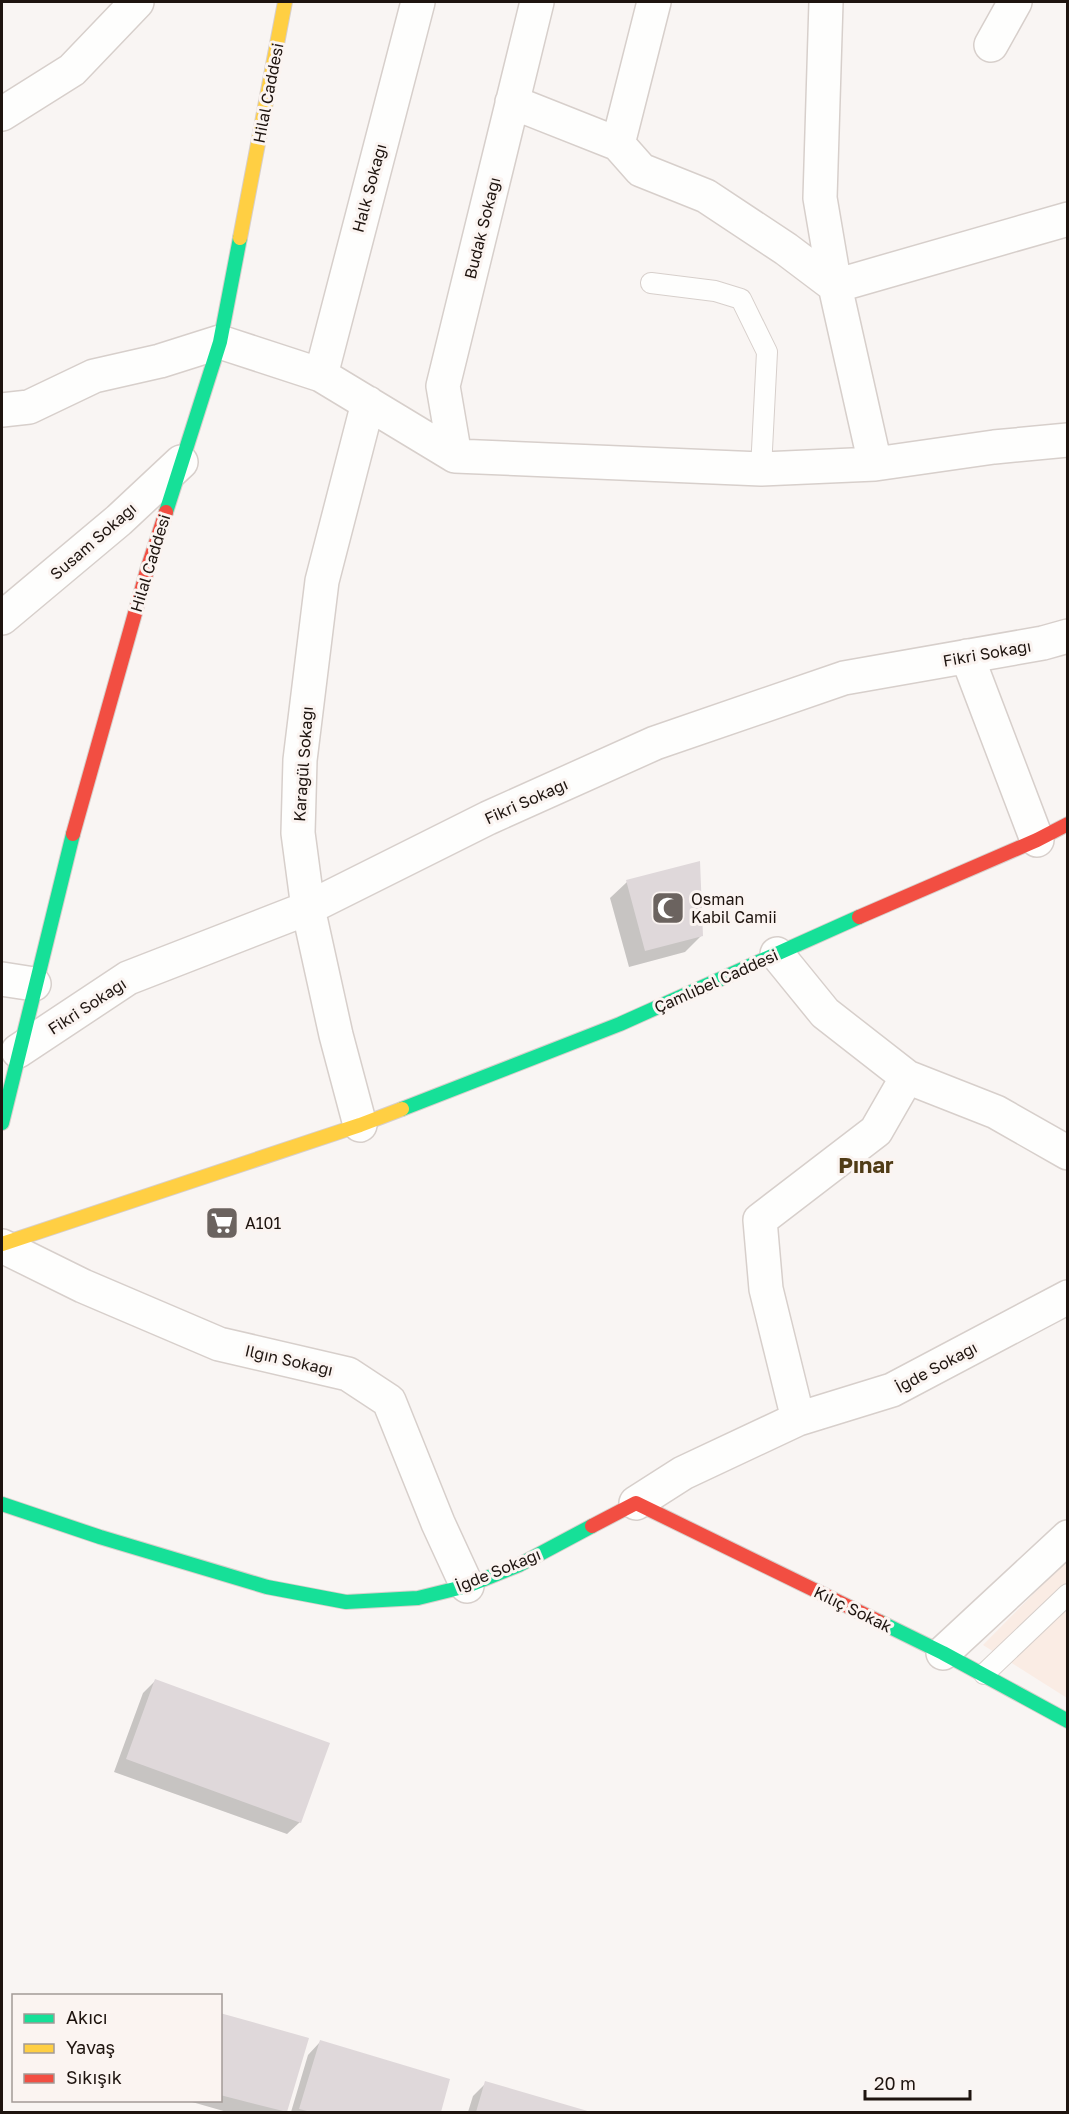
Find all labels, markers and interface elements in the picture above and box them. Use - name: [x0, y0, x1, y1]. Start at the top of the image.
- street label: Hilal Caddesi: [249, 41, 287, 145]
- street label: Halk Sokağı: [348, 141, 390, 235]
- street label: Budak Sokağı: [460, 175, 504, 281]
- street label: Susam Sokağı: [46, 498, 140, 584]
- street label: Hilal Caddesi: [126, 512, 174, 614]
- street label: Fikri Sokağı: [941, 635, 1033, 671]
- street label: Karagül Sokağı: [289, 706, 317, 822]
- street label: Fikri Sokağı: [481, 774, 571, 828]
- place label: Osman Kabil Camii: [691, 889, 777, 927]
- mosque icon: Osman Kabil Camii: [650, 890, 686, 926]
- street label: Çamlıbel Caddesi: [651, 945, 781, 1017]
- street label: Fikri Sokağı: [44, 973, 130, 1039]
- district label: Pınar: [838, 1151, 894, 1178]
- supermarket icon: A101: [204, 1205, 240, 1241]
- place label: A101: [245, 1213, 281, 1233]
- street label: İğde Sokağı: [892, 1337, 980, 1397]
- street label: Ilgın Sokağı: [243, 1340, 335, 1380]
- street label: İğde Sokağı: [453, 1544, 543, 1596]
- street label: Kılıç Sokak: [811, 1582, 895, 1636]
- legend: [12, 1994, 222, 2102]
- text: Akıcı: [66, 2006, 108, 2028]
- text: Yavaş: [66, 2036, 115, 2058]
- scale bar: [865, 2063, 970, 2101]
- text: Sıkışık: [66, 2066, 122, 2088]
- text: 20 m: [874, 2072, 916, 2094]

